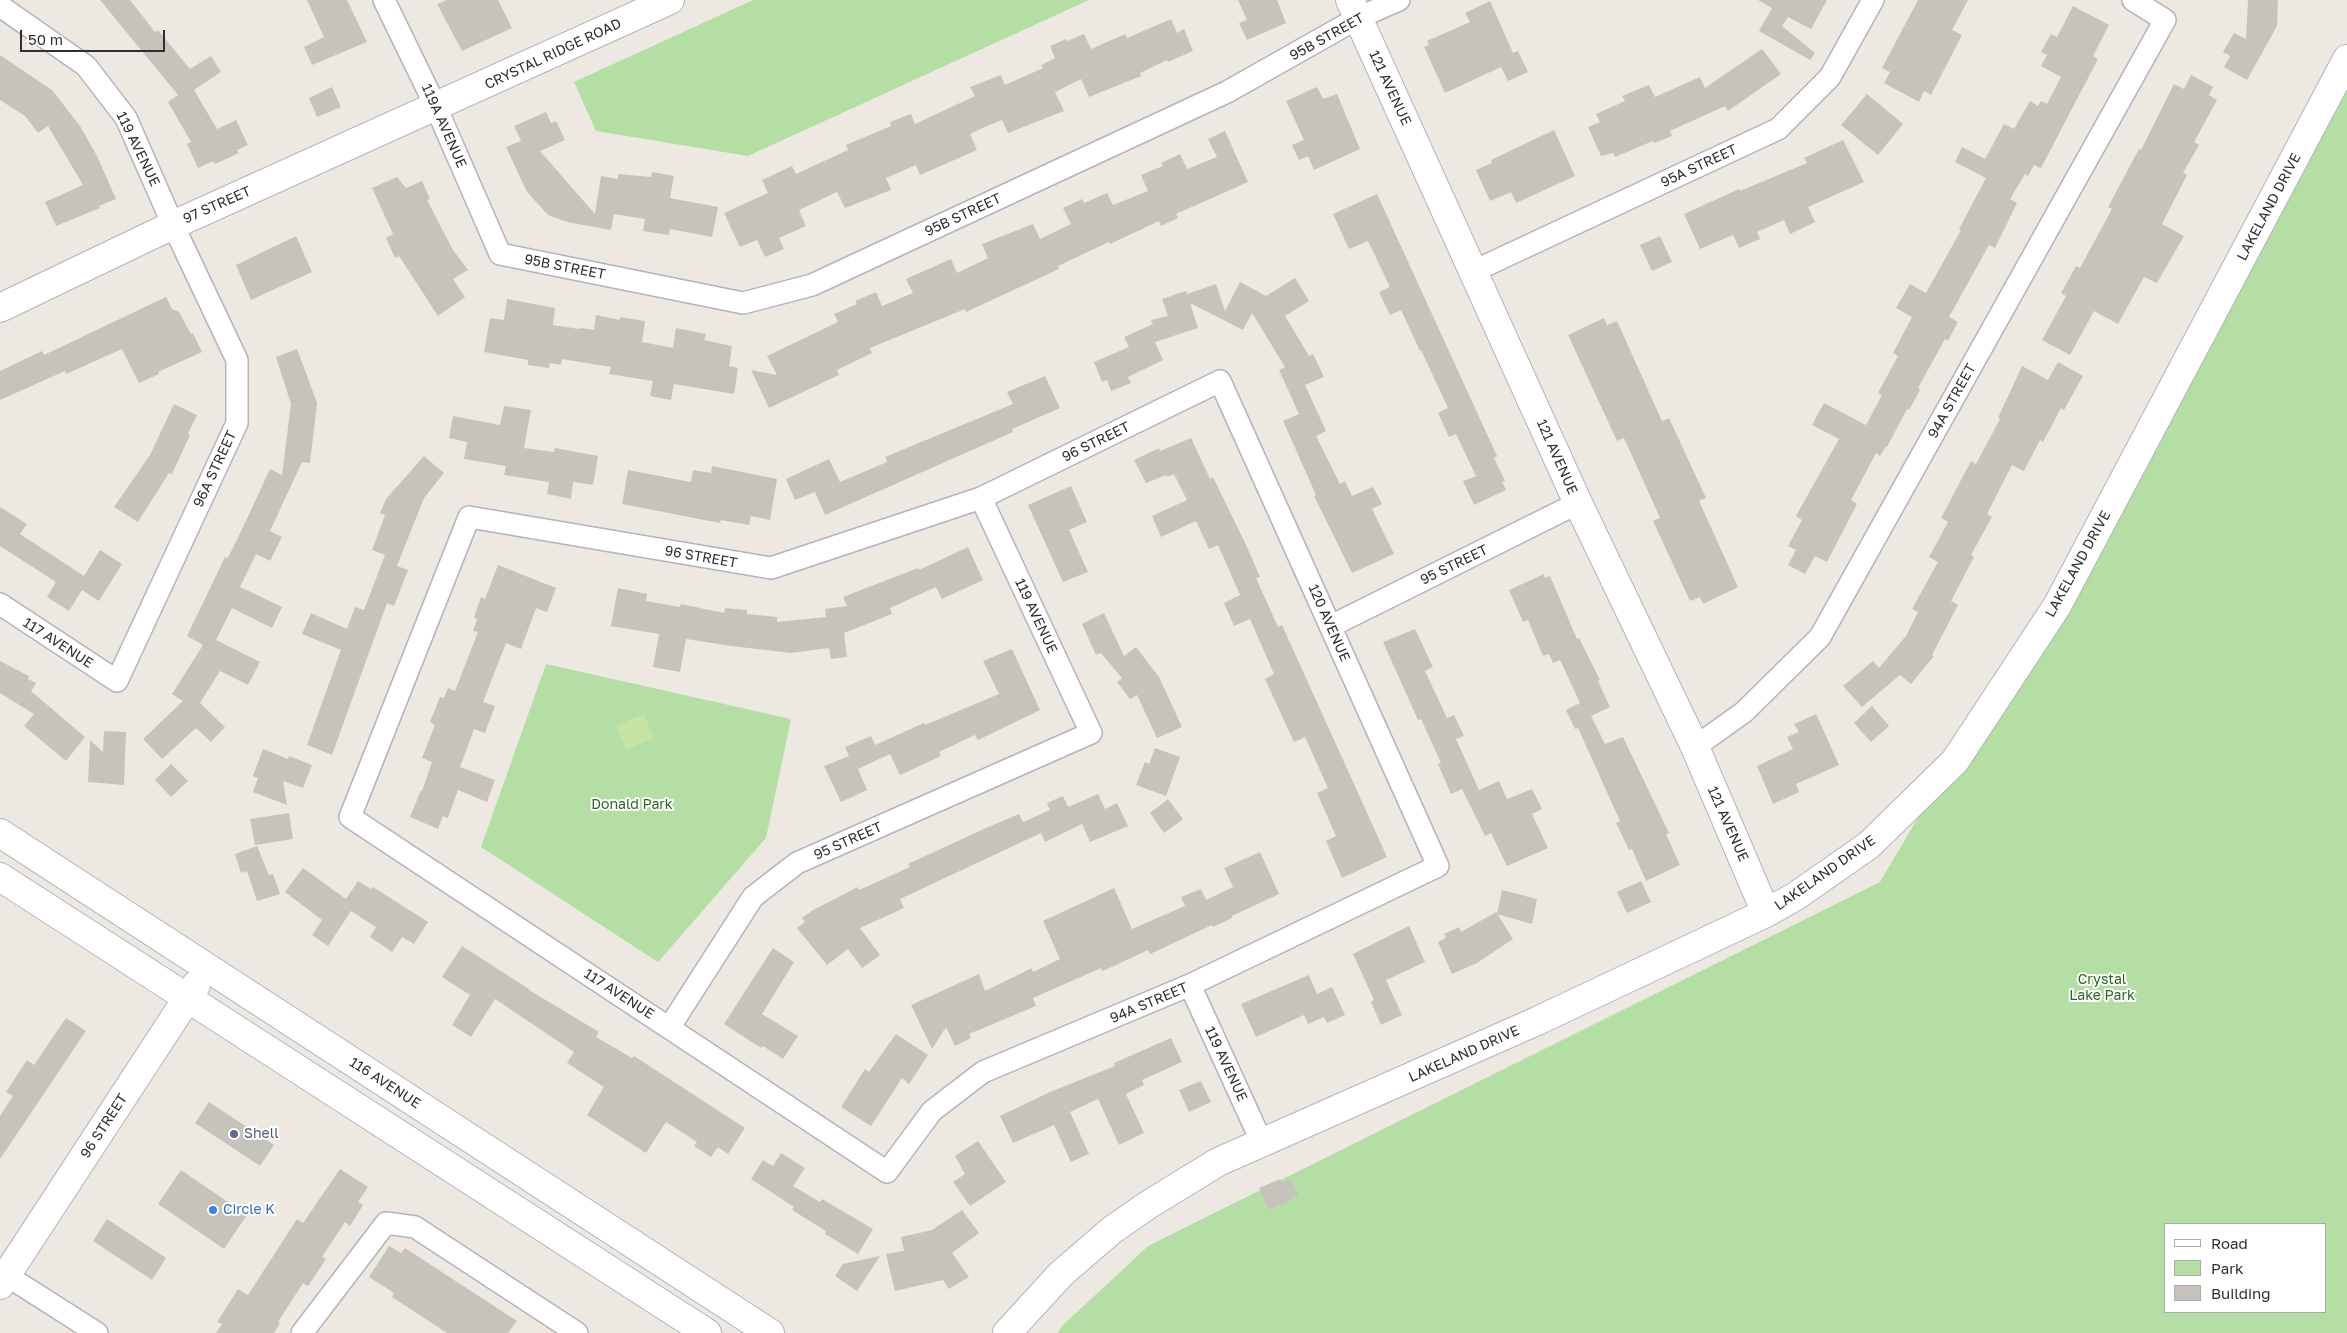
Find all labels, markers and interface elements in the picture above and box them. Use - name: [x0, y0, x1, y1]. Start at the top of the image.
- street label: 95B STREET: [1287, 10, 1367, 64]
- street label: CRYSTAL RIDGE ROAD: [482, 15, 624, 93]
- scale bar: [22, 20, 168, 52]
- text: 50 m: [28, 30, 63, 48]
- street label: 121 AVENUE: [1365, 48, 1415, 128]
- street label: 119A AVENUE: [418, 81, 470, 171]
- street label: 119 AVENUE: [113, 109, 163, 189]
- street label: 95A STREET: [1658, 141, 1740, 191]
- street label: LAKELAND DRIVE: [2234, 150, 2304, 264]
- street label: 97 STREET: [181, 183, 253, 227]
- street label: 95B STREET: [922, 190, 1004, 240]
- street label: 95B STREET: [523, 251, 607, 283]
- street label: 94A STREET: [1925, 361, 1979, 441]
- street label: 121 AVENUE: [1533, 417, 1581, 497]
- street label: 96 STREET: [1059, 418, 1133, 466]
- street label: 96A STREET: [190, 428, 240, 510]
- street label: LAKELAND DRIVE: [2042, 508, 2114, 620]
- street label: 95 STREET: [1418, 541, 1490, 589]
- street label: 96 STREET: [663, 542, 739, 572]
- street label: 119 AVENUE: [1011, 576, 1061, 656]
- street label: 120 AVENUE: [1305, 582, 1353, 664]
- street label: 117 AVENUE: [20, 614, 96, 672]
- street label: 121 AVENUE: [1704, 784, 1752, 864]
- park label: Donald Park: [591, 797, 673, 813]
- street label: 95 STREET: [811, 818, 885, 864]
- street label: LAKELAND DRIVE: [1771, 832, 1879, 914]
- street label: 117 AVENUE: [581, 965, 657, 1023]
- park label: Crystal Lake Park: [2069, 972, 2135, 1004]
- street label: 94A STREET: [1108, 979, 1190, 1027]
- street label: LAKELAND DRIVE: [1406, 1022, 1522, 1086]
- street label: 119 AVENUE: [1201, 1024, 1251, 1104]
- street label: 116 AVENUE: [346, 1054, 424, 1112]
- street label: 96 STREET: [77, 1091, 131, 1161]
- place label: Shell: [244, 1126, 279, 1142]
- marker: Shell: [228, 1128, 240, 1140]
- place label: Circle K: [223, 1202, 275, 1218]
- marker: Circle K: [207, 1204, 219, 1216]
- legend: [2164, 1223, 2327, 1313]
- text: Road: [2211, 1234, 2248, 1252]
- text: Park: [2211, 1259, 2243, 1277]
- text: Building: [2211, 1284, 2271, 1302]

